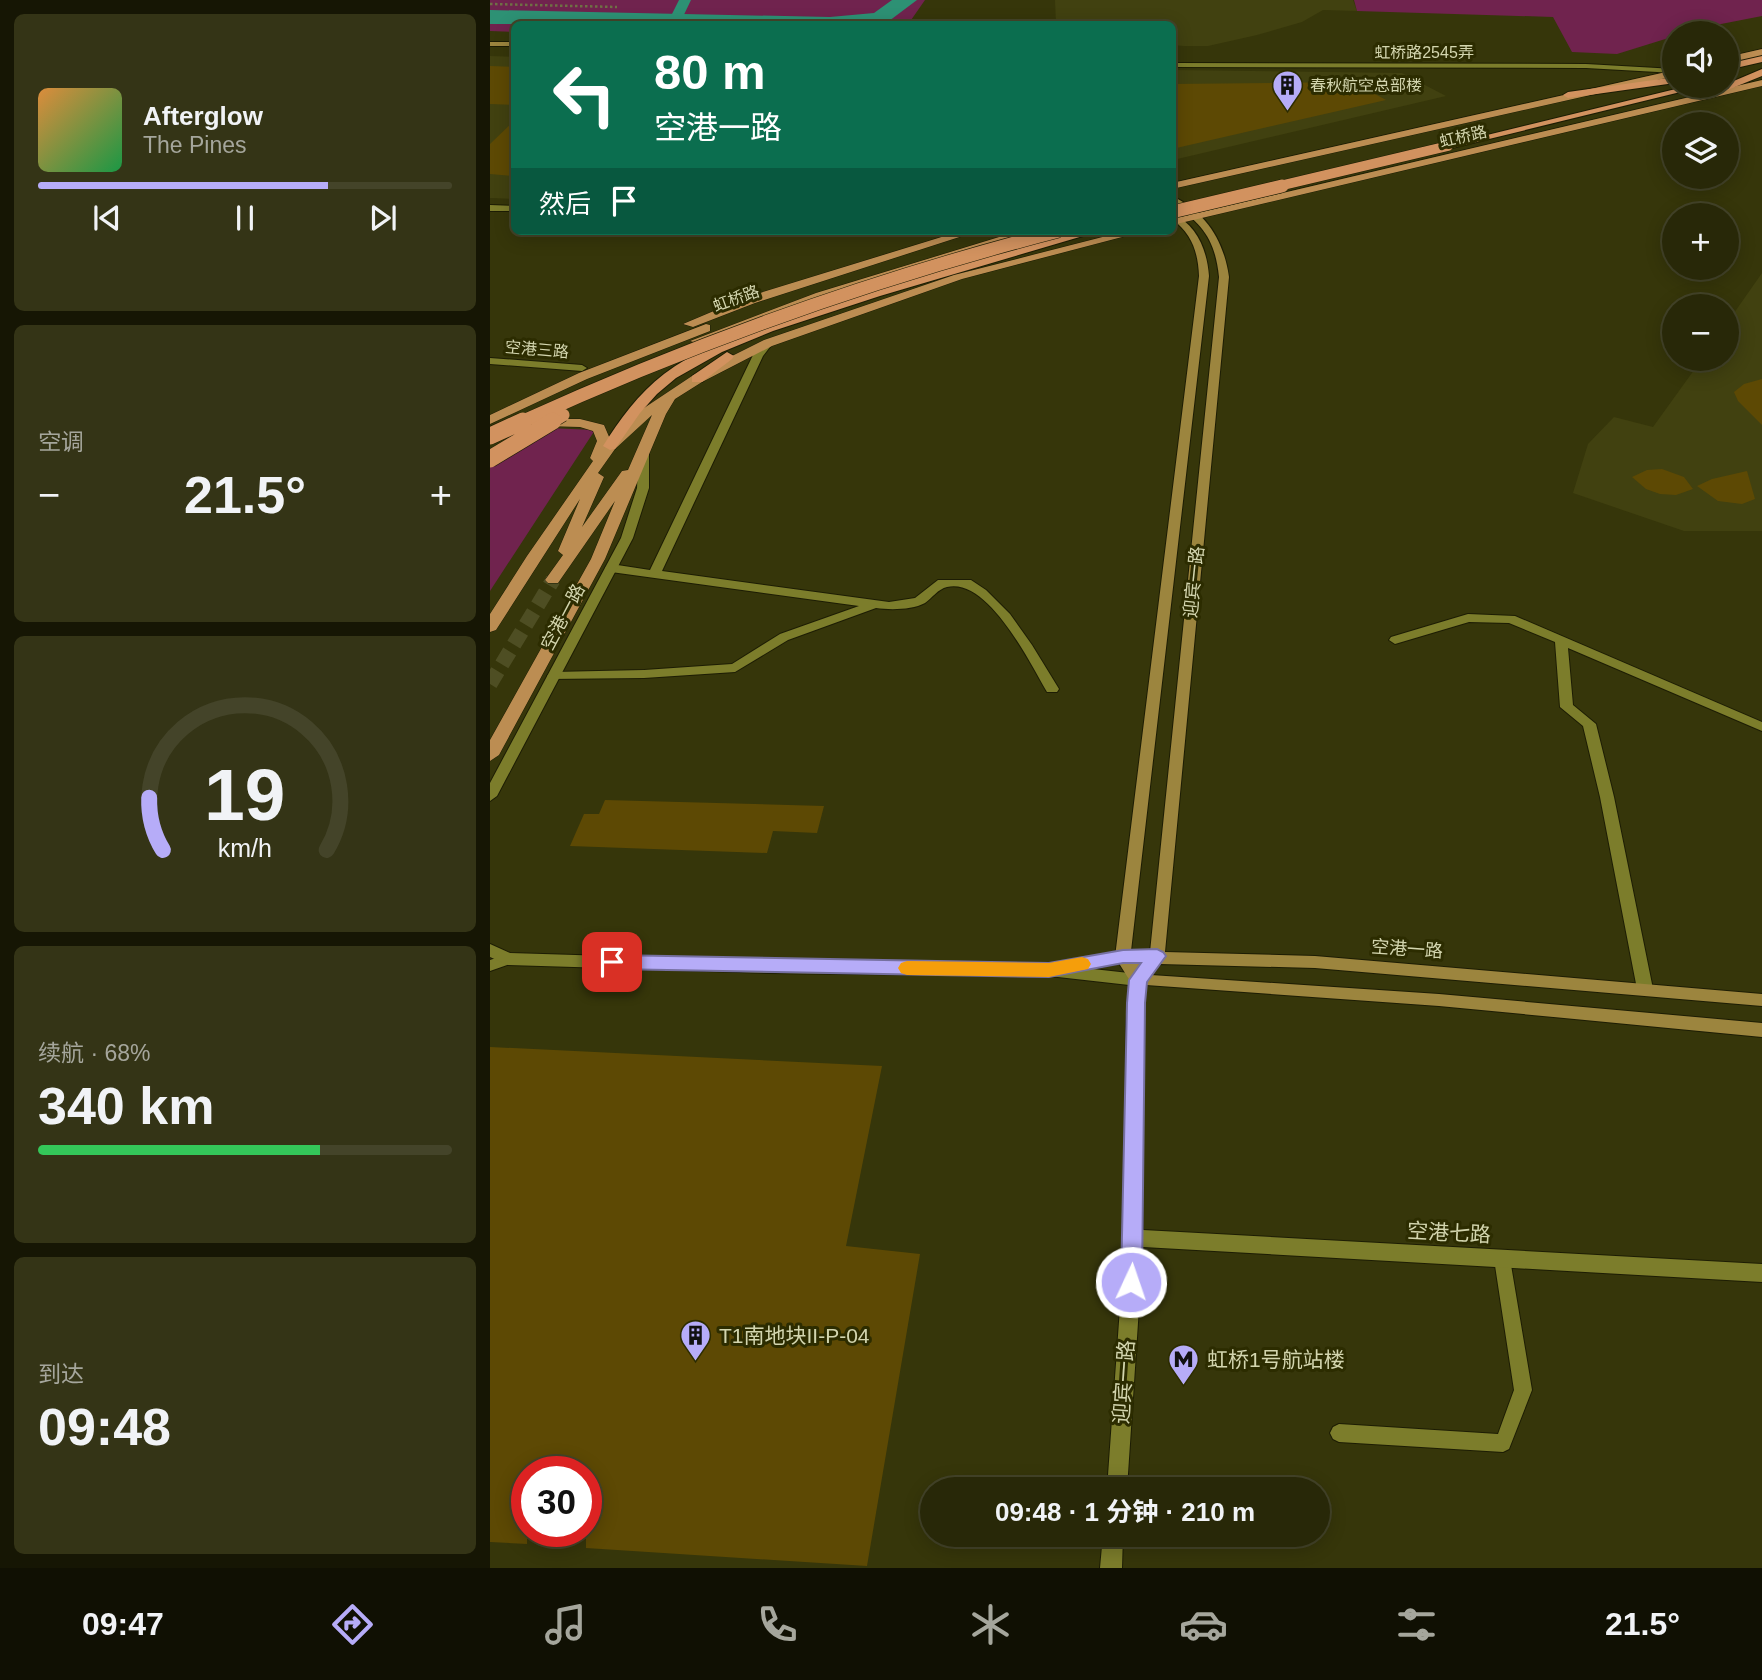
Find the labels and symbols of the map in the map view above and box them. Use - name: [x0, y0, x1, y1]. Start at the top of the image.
- street label: 虹桥路2545弄: [1374, 44, 1474, 61]
- building icon: 春秋航空总部楼: [1270, 68, 1304, 112]
- place label: 春秋航空总部楼: [1310, 77, 1422, 94]
- street label: 虹桥路: [1438, 123, 1488, 150]
- street label: 虹桥路: [711, 282, 762, 315]
- street label: 空港三路: [504, 338, 570, 361]
- street label: 迎宾一路: [1180, 545, 1208, 619]
- street label: 空港一路: [537, 581, 589, 653]
- pin: [582, 932, 642, 992]
- street label: 空港一路: [1370, 937, 1444, 961]
- street label: 空港七路: [1406, 1219, 1492, 1246]
- position arrow: [1094, 1245, 1168, 1319]
- building icon: T1南地块II-P-04: [679, 1319, 713, 1363]
- place label: T1南地块II-P-04: [719, 1324, 870, 1347]
- street label: 迎宾一路: [1109, 1339, 1138, 1425]
- metro station icon: 虹桥1号航站楼: [1167, 1343, 1201, 1387]
- place label: 虹桥1号航站楼: [1207, 1348, 1345, 1371]
- speed limit sign: 30: [511, 1456, 602, 1547]

